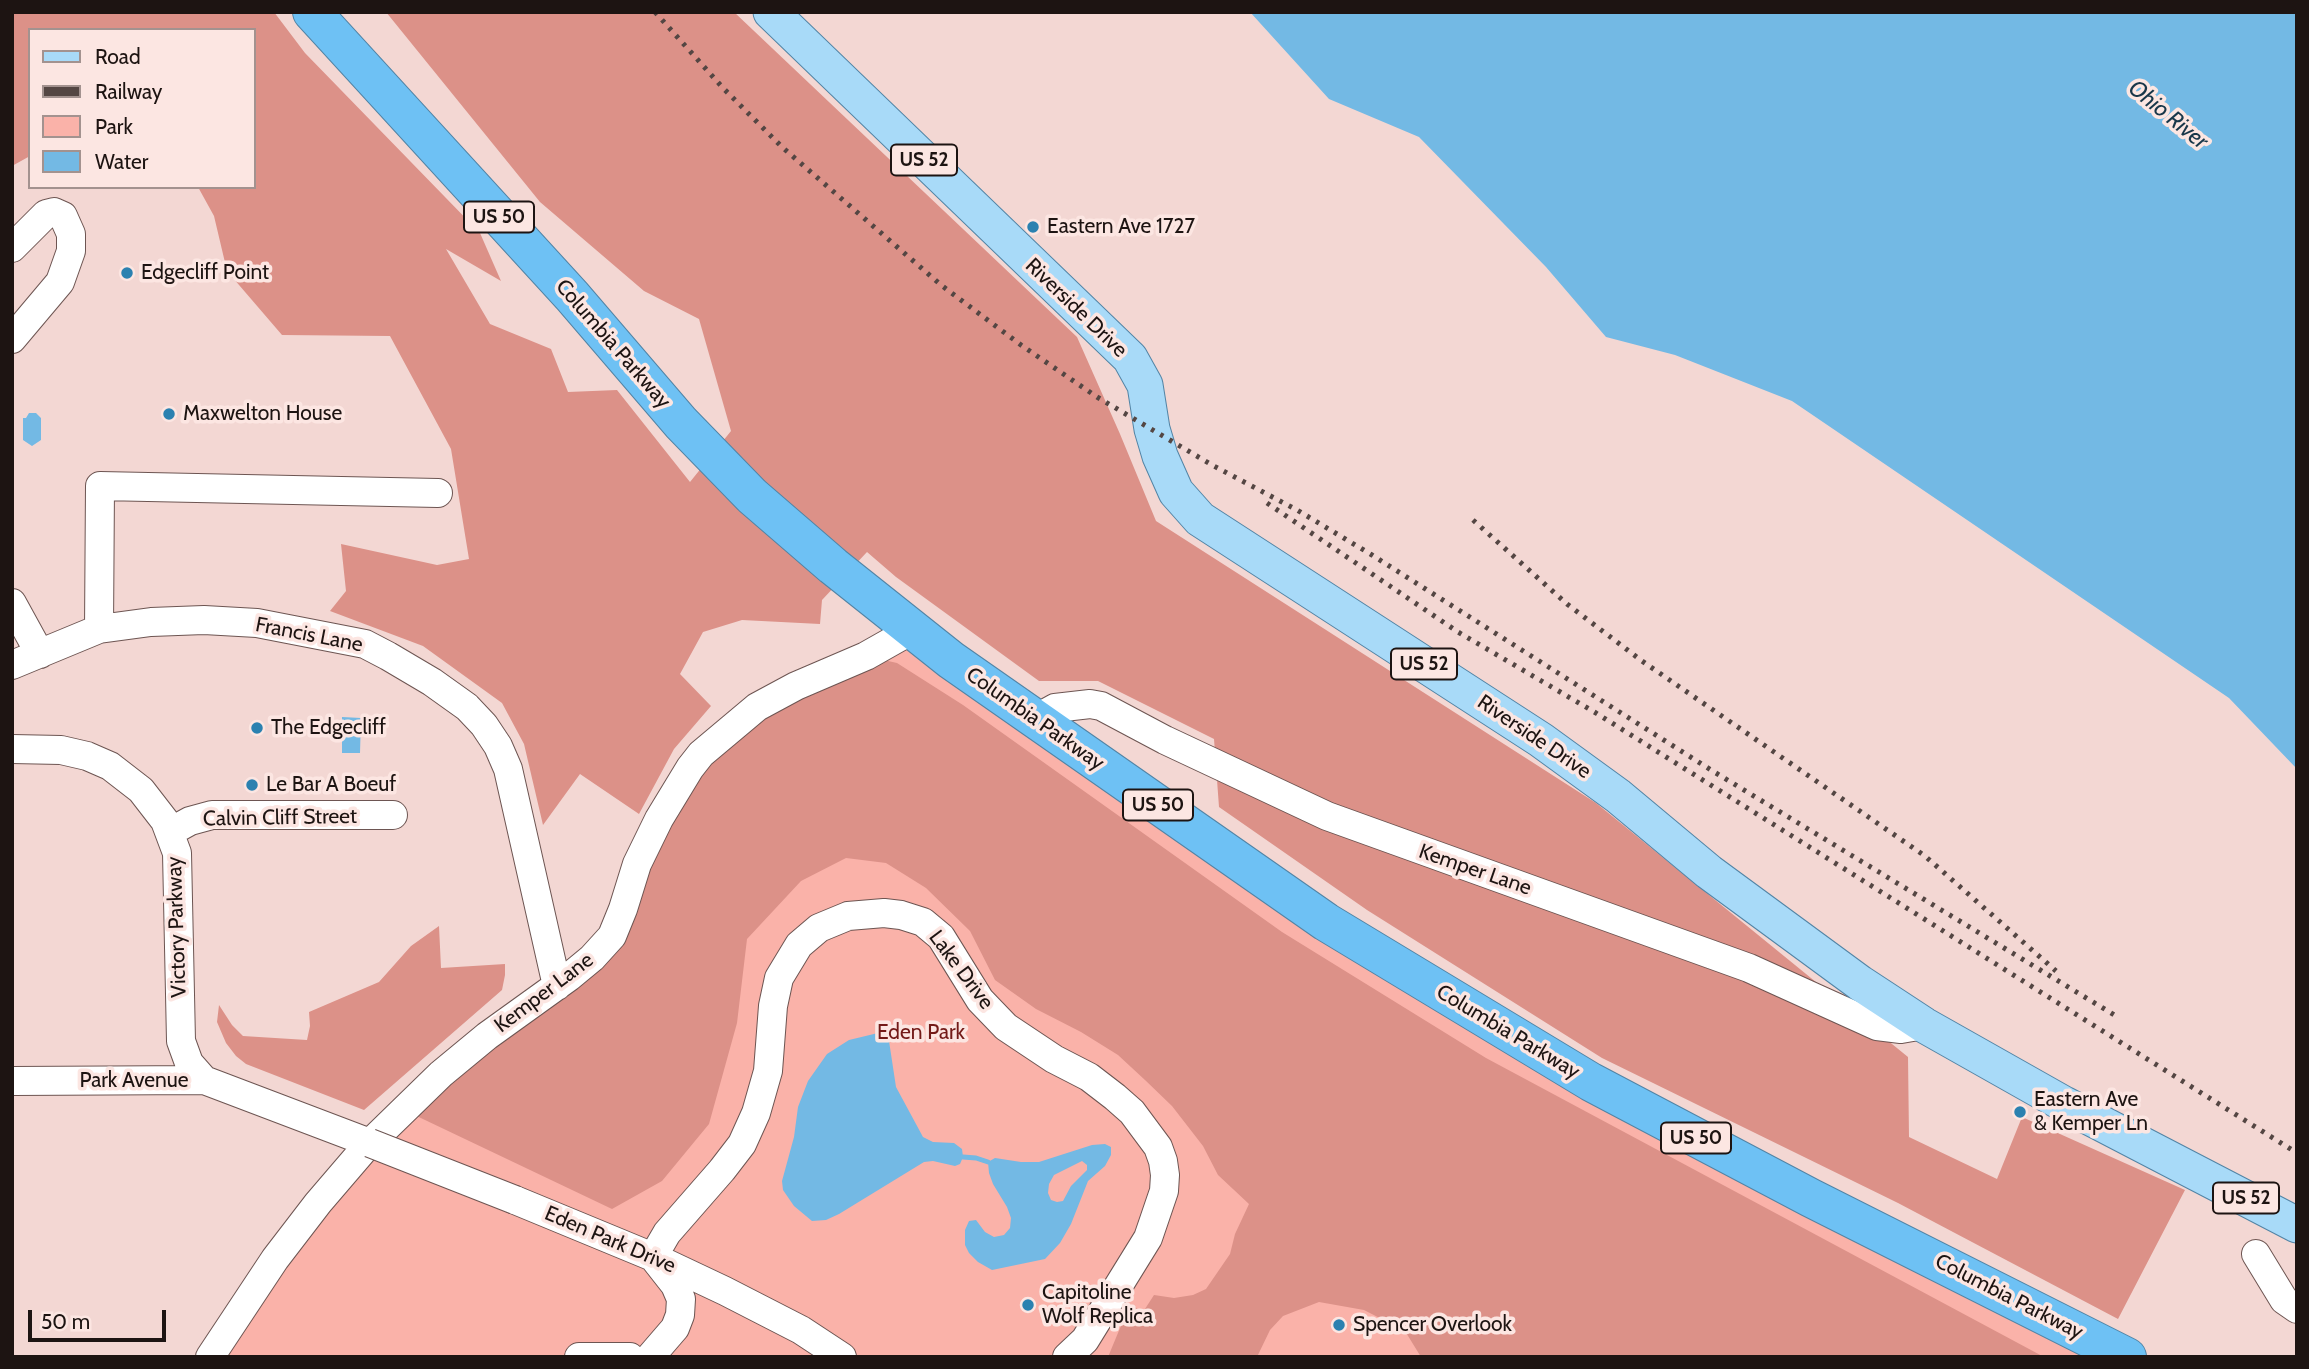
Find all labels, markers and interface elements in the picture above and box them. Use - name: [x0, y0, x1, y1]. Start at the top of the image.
- legend: [28, 28, 256, 189]
- text: Road: [95, 44, 141, 69]
- water label: Ohio River: [2123, 75, 2213, 155]
- text: Railway: [95, 79, 162, 104]
- text: Park: [95, 114, 133, 139]
- road number: US 52: [891, 144, 957, 176]
- text: Water: [95, 149, 148, 174]
- road number: US 50: [464, 202, 534, 232]
- place label: Eastern Ave 1727: [1047, 214, 1195, 240]
- marker: Eastern Ave 1727: [1025, 219, 1041, 235]
- street label: Riverside Drive: [1020, 253, 1132, 363]
- place label: Edgecliff Point: [141, 260, 269, 286]
- marker: Edgecliff Point: [119, 265, 135, 281]
- street label: Columbia Parkway: [550, 274, 676, 414]
- place label: Maxwelton House: [183, 401, 342, 427]
- marker: Maxwelton House: [161, 406, 177, 422]
- street label: Francis Lane: [253, 612, 365, 658]
- road number: US 52: [1391, 649, 1457, 680]
- street label: Columbia Parkway: [961, 662, 1109, 776]
- street label: Riverside Drive: [1472, 690, 1596, 784]
- place label: The Edgecliff: [271, 715, 386, 741]
- marker: The Edgecliff: [249, 720, 265, 736]
- place label: Le Bar A Boeuf: [266, 772, 396, 798]
- marker: Le Bar A Boeuf: [244, 777, 260, 793]
- road number: US 50: [1123, 790, 1193, 820]
- street label: Calvin Cliff Street: [203, 804, 357, 832]
- street label: Kemper Lane: [1415, 839, 1535, 901]
- street label: Victory Parkway: [162, 856, 192, 998]
- street label: Lake Drive: [923, 926, 999, 1014]
- street label: Kemper Lane: [490, 948, 598, 1038]
- street label: Columbia Parkway: [1432, 979, 1584, 1085]
- park label: Eden Park: [877, 1020, 965, 1046]
- street label: Park Avenue: [79, 1068, 189, 1094]
- place label: Eastern Ave & Kemper Ln: [2034, 1087, 2148, 1137]
- marker: Eastern Ave & Kemper Ln: [2012, 1104, 2028, 1120]
- road number: US 50: [1661, 1122, 1731, 1154]
- road number: US 52: [2213, 1182, 2279, 1214]
- street label: Eden Park Drive: [541, 1201, 679, 1279]
- street label: Columbia Parkway: [1931, 1249, 2087, 1345]
- place label: Capitoline Wolf Replica: [1042, 1280, 1153, 1330]
- scale bar: [32, 1296, 170, 1340]
- marker: Capitoline Wolf Replica: [1020, 1297, 1036, 1313]
- text: 50 m: [41, 1309, 90, 1334]
- place label: Spencer Overlook: [1353, 1312, 1512, 1338]
- marker: Spencer Overlook: [1331, 1317, 1347, 1333]

